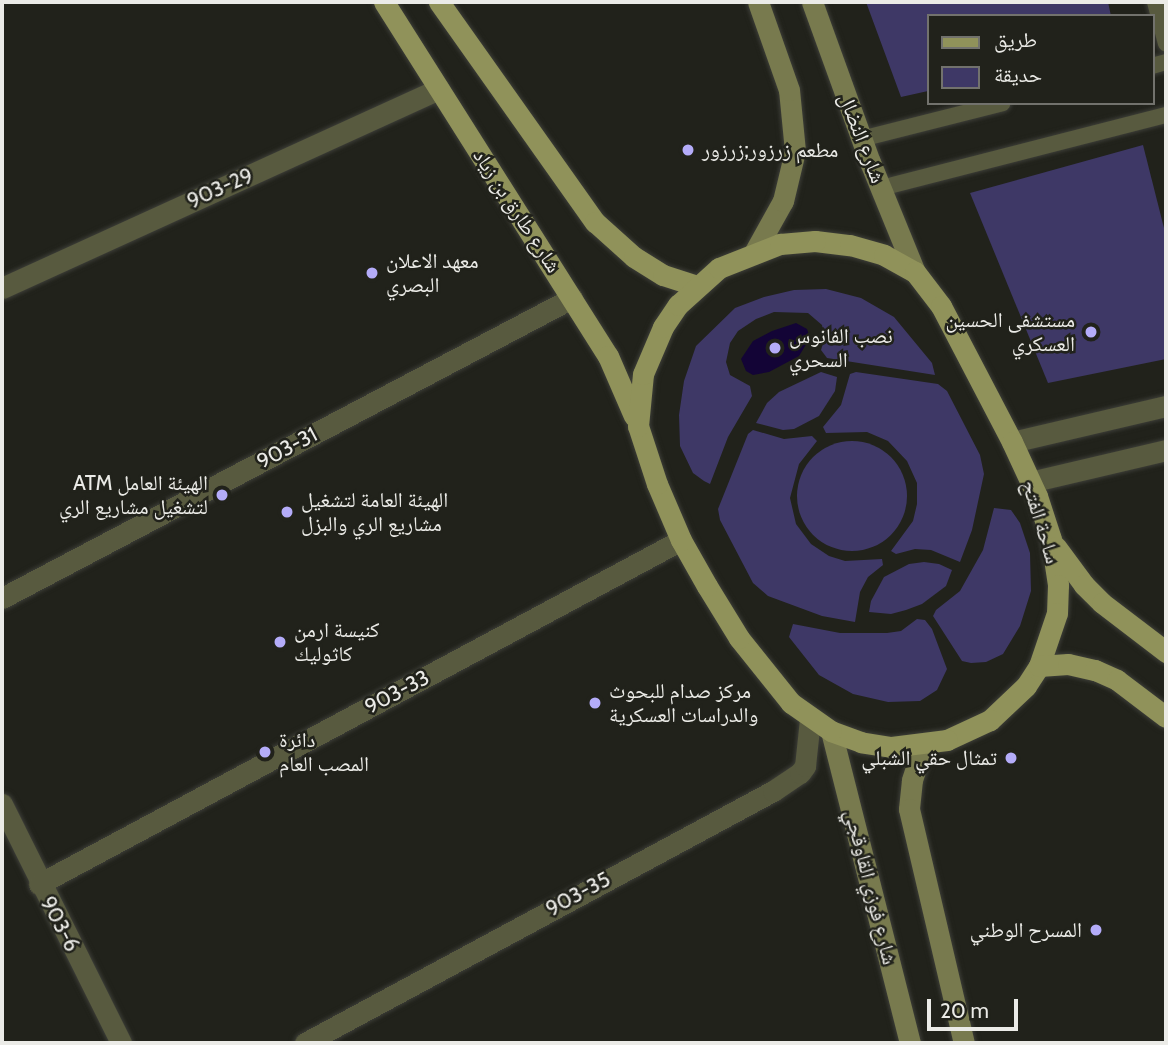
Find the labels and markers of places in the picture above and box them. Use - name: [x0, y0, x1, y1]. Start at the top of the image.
- place label: مطعم زرزور;زرزور: [702, 137, 838, 163]
- marker: مطعم زرزور;زرزور: [680, 142, 696, 158]
- place label: معهد الاعلان البصري: [386, 248, 479, 298]
- marker: معهد الاعلان البصري: [364, 265, 380, 281]
- place label: مستشفى الحسين العسكري: [946, 307, 1075, 357]
- marker: مستشفى الحسين العسكري: [1081, 322, 1101, 342]
- place label: نصب الفانوس السحري: [789, 323, 893, 373]
- marker: نصب الفانوس السحري: [767, 340, 783, 356]
- place label: ATM الهيئة العامل لتشغيل مشاريع الري: [59, 470, 208, 520]
- marker: ATM الهيئة العامل لتشغيل مشاريع الري: [214, 487, 230, 503]
- place label: الهيئة العامة لتشغيل مشاريع الري والبزل: [301, 487, 448, 537]
- marker: الهيئة العامة لتشغيل مشاريع الري والبزل: [279, 504, 295, 520]
- place label: كنيسة ارمن كاثوليك: [294, 617, 380, 667]
- marker: كنيسة ارمن كاثوليك: [272, 634, 288, 650]
- place label: مركز صدام للبحوث والدراسات العسكرية: [609, 678, 758, 728]
- marker: مركز صدام للبحوث والدراسات العسكرية: [587, 695, 603, 711]
- place label: دائرة المصب العام: [279, 727, 369, 777]
- marker: دائرة المصب العام: [257, 744, 273, 760]
- place label: تمثال حقي الشبلي: [861, 745, 997, 771]
- marker: تمثال حقي الشبلي: [1003, 750, 1019, 766]
- place label: المسرح الوطني: [970, 917, 1082, 943]
- marker: المسرح الوطني: [1088, 922, 1104, 938]

